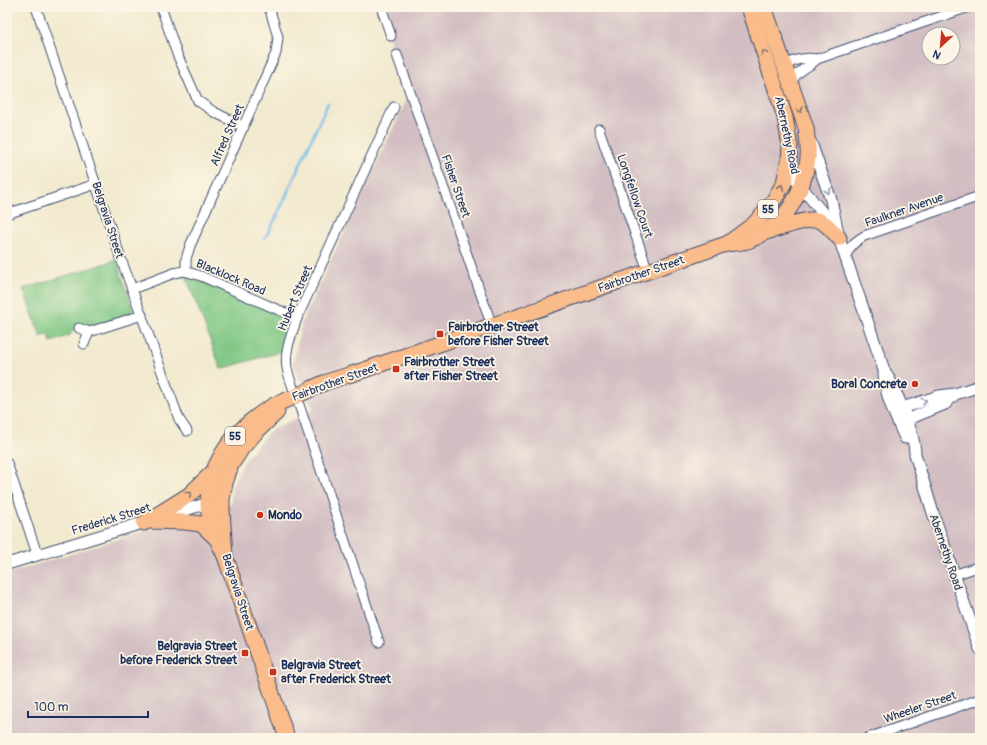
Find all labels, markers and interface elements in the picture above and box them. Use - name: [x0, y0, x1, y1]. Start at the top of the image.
- north arrow: [921, 26, 961, 66]
- text: N: [930, 47, 943, 62]
- one-way arrow: [760, 49, 768, 56]
- street label: Abernethy Road: [771, 95, 802, 176]
- street label: Alfred Street: [207, 102, 248, 169]
- one-way arrow: [795, 107, 804, 114]
- street label: Longfellow Court: [613, 152, 656, 240]
- street label: Fisher Street: [438, 153, 473, 220]
- street label: Belgravia Street: [88, 180, 127, 261]
- one-way arrow: [777, 183, 785, 190]
- one-way arrow: [823, 187, 831, 194]
- street label: Faulkner Avenue: [863, 190, 946, 231]
- road number: 55: [758, 200, 778, 218]
- street label: Fairbrother Street: [596, 253, 687, 296]
- street label: Blacklock Road: [194, 256, 268, 299]
- street label: Hubert Street: [275, 263, 316, 333]
- place label: Fairbrother Street before Fisher Street: [448, 320, 550, 349]
- marker: Fairbrother Street before Fisher Street: [435, 329, 445, 339]
- place label: Fairbrother Street after Fisher Street: [404, 355, 499, 384]
- street label: Fairbrother Street: [290, 360, 381, 405]
- marker: Fairbrother Street after Fisher Street: [391, 364, 401, 374]
- place label: Boral Concrete: [831, 377, 908, 392]
- marker: Boral Concrete: [910, 379, 920, 389]
- one-way arrow: [920, 397, 927, 406]
- road number: 55: [225, 427, 245, 445]
- one-way arrow: [184, 492, 191, 499]
- street label: Frederick Street: [70, 500, 153, 539]
- place label: Mondo: [268, 508, 302, 523]
- marker: Mondo: [255, 510, 265, 520]
- street label: Abernethy Road: [925, 512, 966, 592]
- street label: Belgravia Street: [218, 552, 257, 633]
- place label: Belgravia Street before Frederick Street: [120, 639, 238, 668]
- marker: Belgravia Street before Frederick Street: [240, 648, 250, 658]
- place label: Belgravia Street after Frederick Street: [281, 658, 392, 687]
- marker: Belgravia Street after Frederick Street: [268, 667, 278, 677]
- street label: Wheeler Street: [882, 688, 959, 727]
- scale bar: [28, 693, 148, 719]
- text: 100 m: [34, 700, 69, 715]

